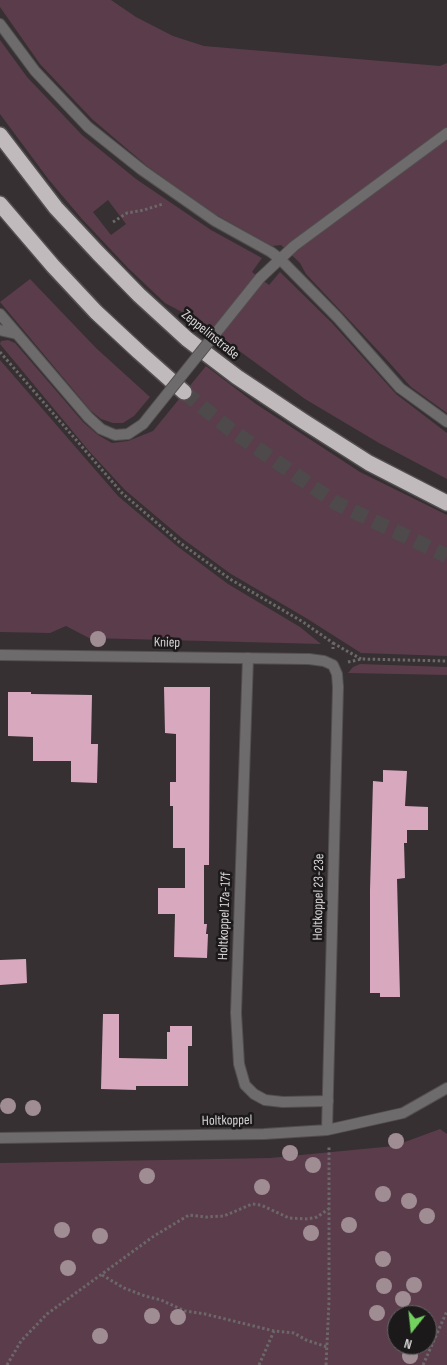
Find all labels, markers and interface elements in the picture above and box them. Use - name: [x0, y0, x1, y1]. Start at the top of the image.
- street label: Zeppelinstraße: [178, 306, 242, 364]
- street label: Kniep: [154, 634, 180, 652]
- street label: Holtkoppel 23-23e: [310, 853, 328, 941]
- street label: Holtkoppel 17a-17f: [215, 872, 235, 960]
- street label: Holtkoppel: [202, 1112, 252, 1130]
- north arrow: [387, 1305, 437, 1355]
- text: N: [402, 1335, 414, 1353]

